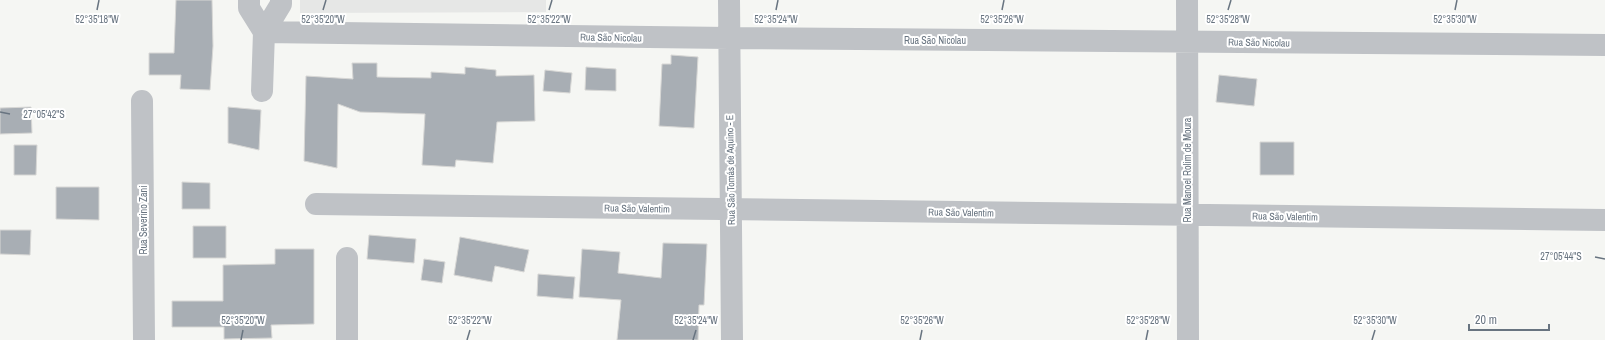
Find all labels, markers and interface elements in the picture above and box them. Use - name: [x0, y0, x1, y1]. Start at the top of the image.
- text: 52°35'18"W: [75, 13, 119, 26]
- text: 52°35'20"W: [301, 13, 345, 26]
- text: 52°35'22"W: [527, 13, 571, 26]
- text: 52°35'24"W: [754, 13, 798, 26]
- text: 52°35'26"W: [980, 13, 1024, 26]
- text: 52°35'28"W: [1206, 13, 1250, 26]
- text: 52°35'30"W: [1433, 13, 1477, 26]
- street label: Rua São Nicolau: [580, 30, 642, 45]
- street label: Rua São Nicolau: [904, 34, 966, 47]
- street label: Rua São Nicolau: [1228, 35, 1290, 50]
- text: 27°05'42"S: [23, 108, 65, 121]
- street label: Rua São Tomás de Aquino - E: [723, 115, 738, 225]
- street label: Rua Manoel Rolim de Moura: [1181, 117, 1194, 222]
- street label: Rua Severino Zani: [137, 186, 150, 254]
- street label: Rua São Valentim: [604, 201, 670, 216]
- street label: Rua São Valentim: [928, 205, 994, 220]
- street label: Rua São Valentim: [1252, 209, 1318, 224]
- text: 27°05'44"S: [1540, 250, 1582, 263]
- scale bar: [1469, 306, 1549, 332]
- text: 20 m: [1475, 312, 1497, 328]
- text: 52°35'20"W: [221, 314, 265, 327]
- text: 52°35'22"W: [448, 314, 492, 327]
- text: 52°35'24"W: [674, 314, 718, 327]
- text: 52°35'26"W: [900, 314, 944, 327]
- text: 52°35'28"W: [1126, 314, 1170, 327]
- text: 52°35'30"W: [1353, 314, 1397, 327]

